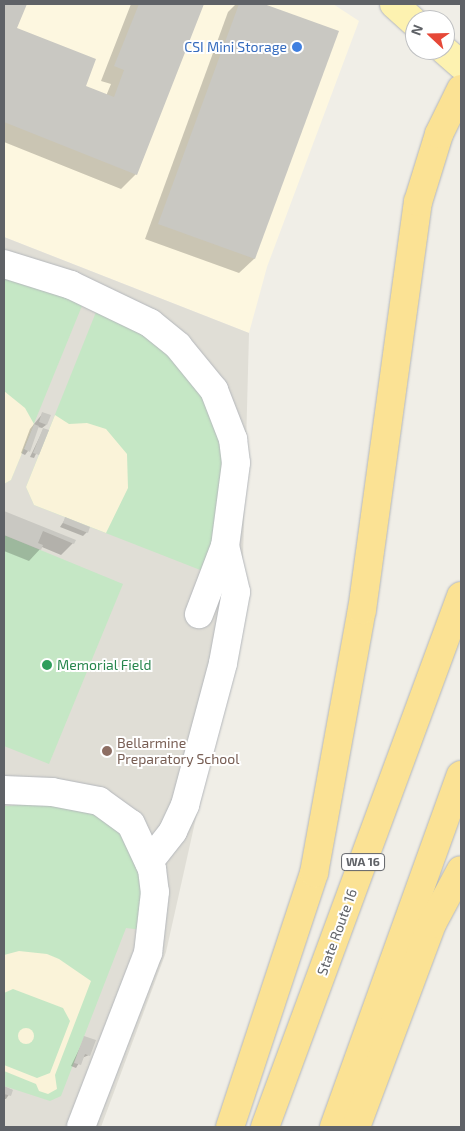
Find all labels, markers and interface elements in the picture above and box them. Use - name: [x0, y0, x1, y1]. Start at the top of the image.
- north arrow: [405, 10, 455, 60]
- text: N: [407, 22, 426, 38]
- place label: CSI Mini Storage: [184, 39, 287, 55]
- marker: CSI Mini Storage: [291, 41, 303, 53]
- place label: Memorial Field: [57, 657, 152, 673]
- marker: Memorial Field: [41, 659, 53, 671]
- place label: Bellarmine Preparatory School: [117, 735, 240, 768]
- marker: Bellarmine Preparatory School: [101, 745, 113, 757]
- road number: WA 16: [340, 852, 386, 872]
- street label: State Route 16: [314, 886, 360, 978]

